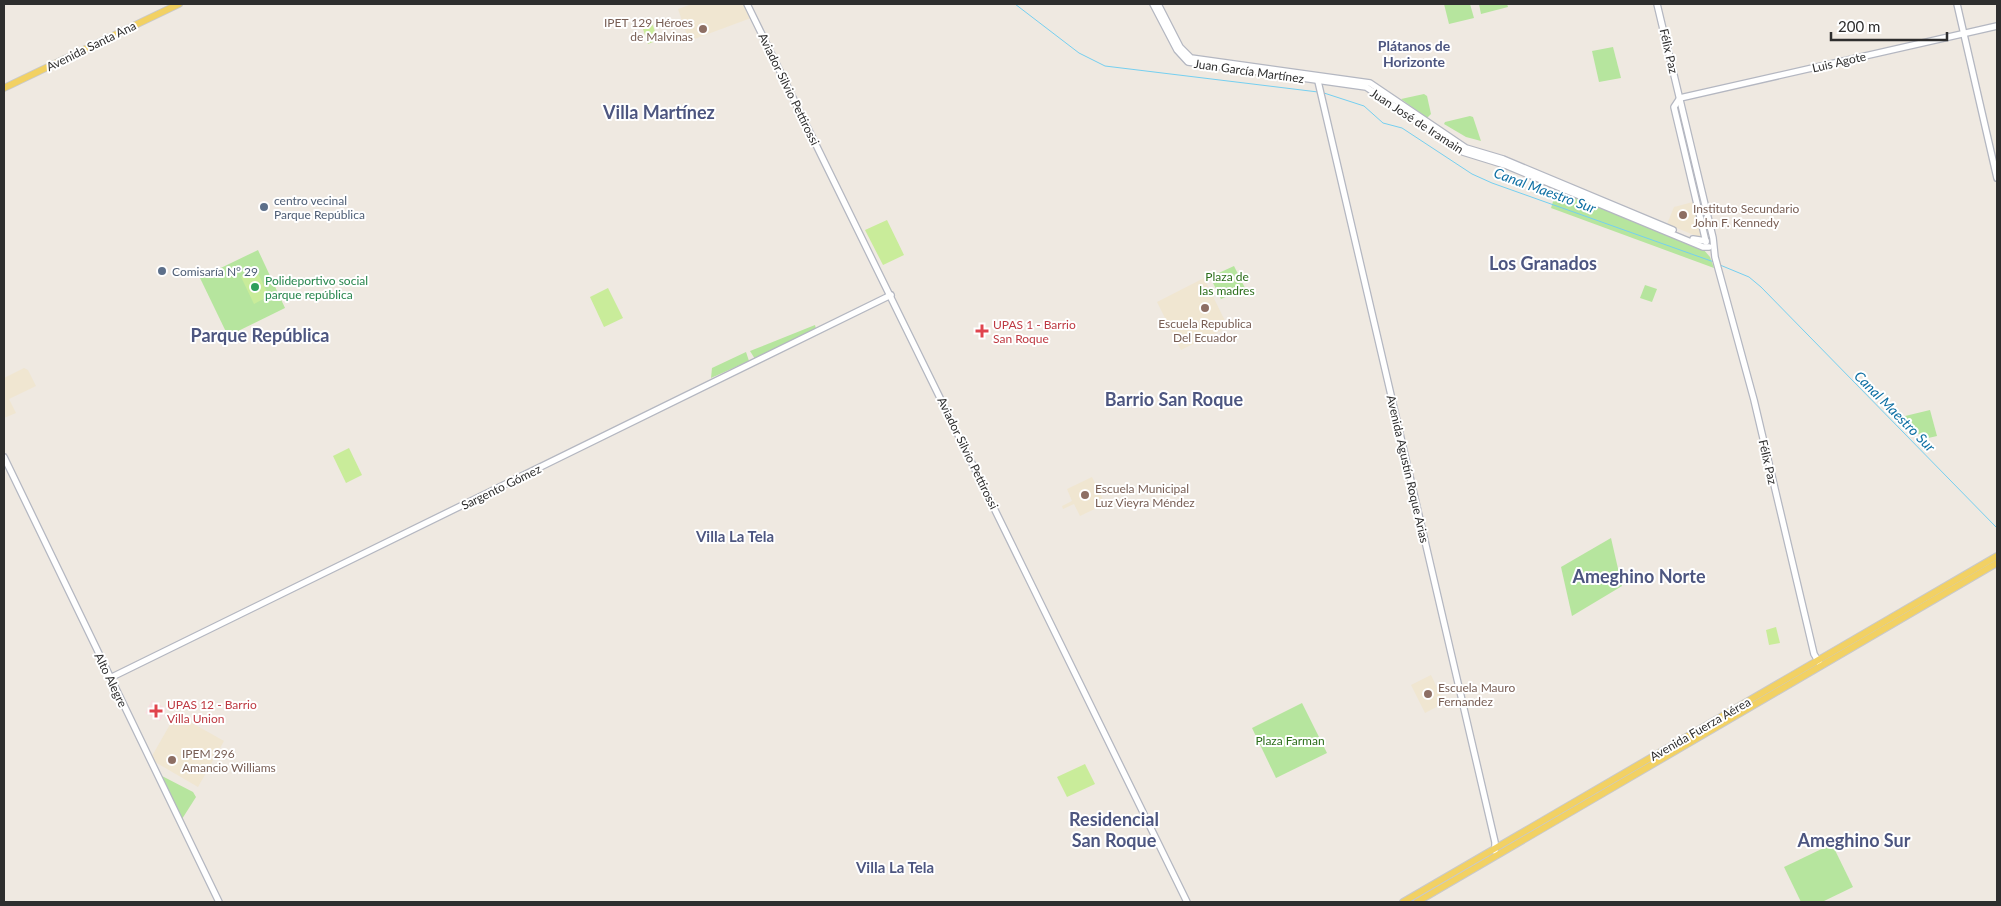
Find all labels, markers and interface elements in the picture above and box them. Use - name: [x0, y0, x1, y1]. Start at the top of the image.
- scale bar: [1831, 10, 1947, 42]
- place label: IPET 129 Héroes de Malvinas: [604, 15, 693, 44]
- text: 200 m: [1838, 17, 1880, 35]
- street label: Avenida Santa Ana: [44, 18, 138, 74]
- marker: IPET 129 Héroes de Malvinas: [697, 23, 709, 35]
- street label: Félix Paz: [1657, 27, 1682, 76]
- street label: Aviador Silvio Pettirossi: [755, 30, 823, 148]
- district label: Plátanos de Horizonte: [1378, 37, 1451, 70]
- street label: Luis Agote: [1811, 49, 1867, 75]
- street label: Juan García Martínez: [1193, 56, 1306, 86]
- street label: Juan José de Iramain: [1368, 85, 1466, 157]
- district label: Villa Martínez: [602, 101, 715, 123]
- water label: Canal Maestro Sur: [1492, 164, 1599, 216]
- place label: centro vecinal Parque República: [274, 193, 365, 222]
- marker: centro vecinal Parque República: [258, 201, 270, 213]
- place label: Instituto Secundario John F. Kennedy: [1693, 201, 1800, 230]
- marker: Instituto Secundario John F. Kennedy: [1677, 209, 1689, 221]
- district label: Los Granados: [1489, 252, 1597, 274]
- place label: Comisaría N° 29: [172, 264, 258, 279]
- marker: Comisaría N° 29: [156, 265, 168, 277]
- park label: Plaza de las madres: [1199, 269, 1255, 298]
- place label: Polideportivo social parque república: [265, 273, 368, 302]
- marker: Polideportivo social parque república: [249, 281, 261, 293]
- marker: Escuela Republica Del Ecuador: [1199, 302, 1211, 314]
- place label: Escuela Republica Del Ecuador: [1158, 316, 1252, 345]
- place label: UPAS 1 - Barrio San Roque: [993, 317, 1076, 346]
- district label: Parque República: [191, 324, 329, 346]
- marker: UPAS 1 - Barrio San Roque: [975, 324, 989, 338]
- water label: Canal Maestro Sur: [1851, 367, 1939, 455]
- district label: Barrio San Roque: [1105, 388, 1244, 410]
- street label: Aviador Silvio Pettirossi: [934, 394, 1002, 512]
- street label: Avenida Agustín Roque Arias: [1384, 394, 1432, 544]
- street label: Félix Paz: [1756, 438, 1781, 487]
- street label: Sargento Gómez: [459, 461, 544, 513]
- place label: Escuela Municipal Luz Vieyra Méndez: [1095, 481, 1195, 510]
- marker: Escuela Municipal Luz Vieyra Méndez: [1079, 489, 1091, 501]
- district label: Villa La Tela: [695, 527, 774, 545]
- district label: Ameghino Norte: [1571, 565, 1706, 587]
- street label: Alto Alegre: [91, 650, 131, 710]
- place label: Escuela Mauro Fernandez: [1438, 680, 1515, 709]
- marker: Escuela Mauro Fernandez: [1422, 688, 1434, 700]
- street label: Avenida Fuerza Aérea: [1647, 694, 1753, 764]
- place label: UPAS 12 - Barrio Villa Union: [167, 697, 257, 726]
- marker: UPAS 12 - Barrio Villa Union: [149, 704, 163, 718]
- park label: Plaza Farman: [1255, 733, 1325, 748]
- place label: IPEM 296 Amancio Williams: [182, 746, 276, 775]
- marker: IPEM 296 Amancio Williams: [166, 754, 178, 766]
- district label: Residencial San Roque: [1069, 808, 1159, 851]
- district label: Ameghino Sur: [1797, 829, 1911, 851]
- district label: Villa La Tela: [855, 858, 934, 876]

